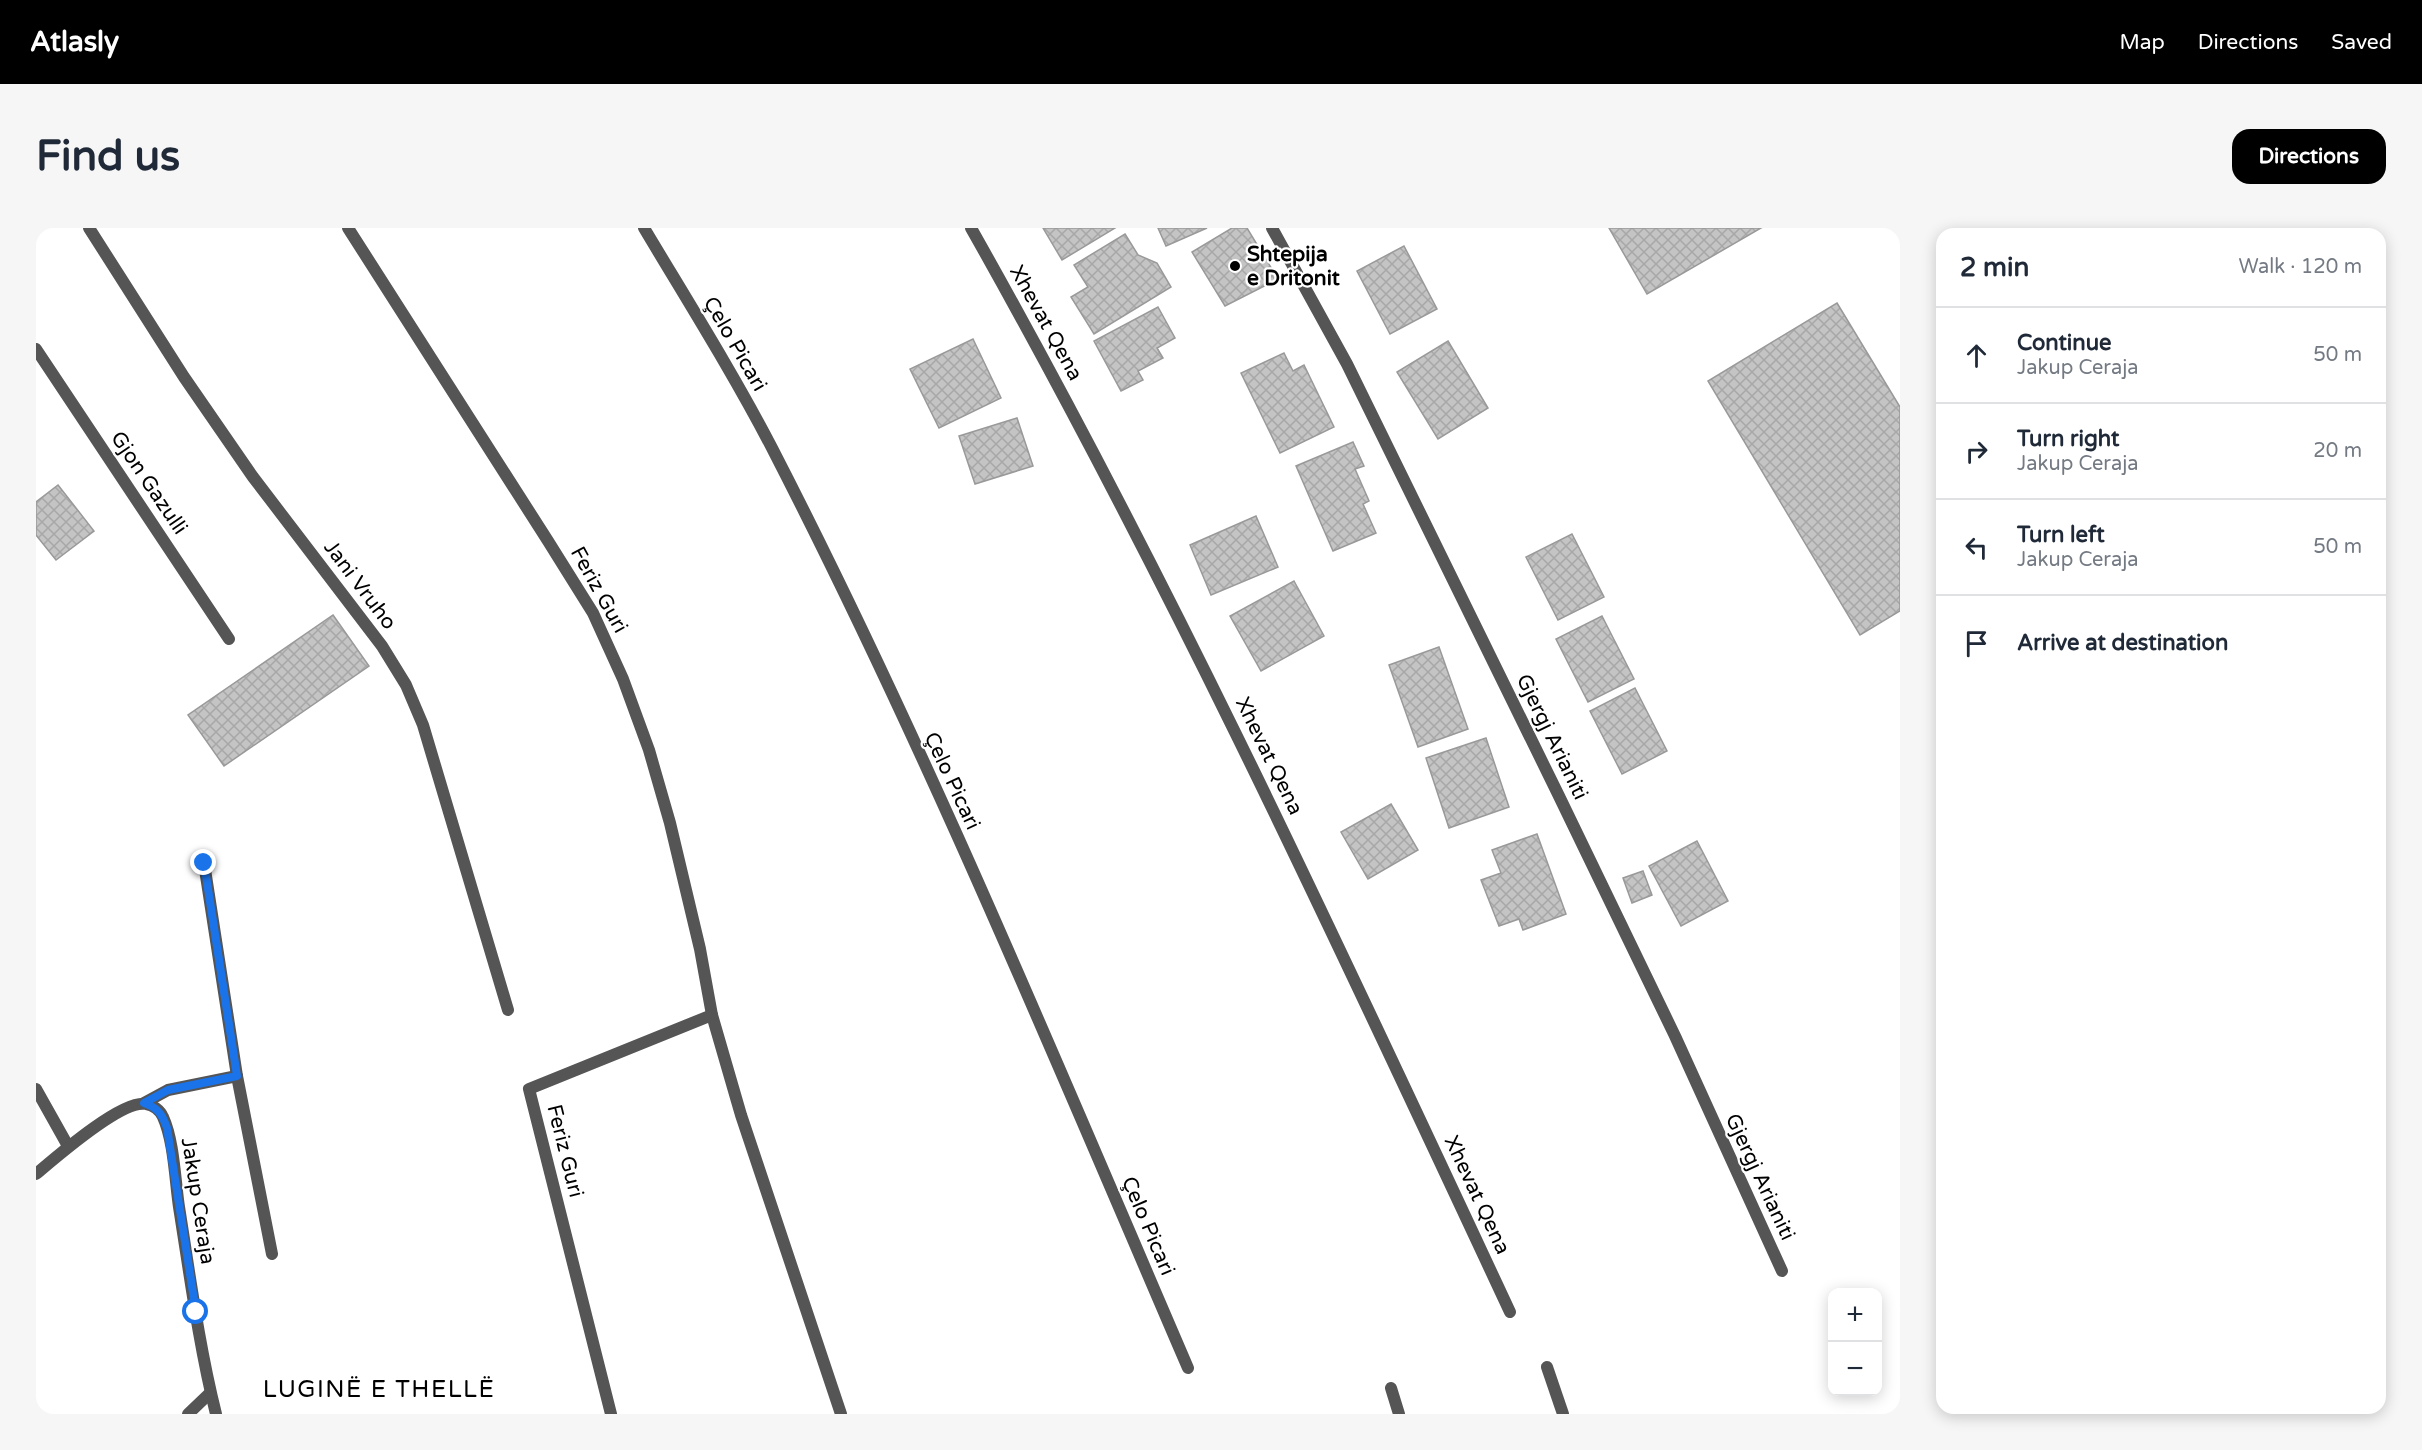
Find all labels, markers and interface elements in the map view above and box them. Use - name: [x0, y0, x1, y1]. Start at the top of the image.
- text: Atlasly: [30, 25, 119, 59]
- text: Map: [2119, 30, 2165, 55]
- text: Directions: [2198, 30, 2298, 55]
- text: Saved: [2331, 30, 2392, 55]
- button: Directions: [2232, 129, 2386, 184]
- text: Find us: [36, 131, 180, 182]
- place label: Shtepija e Dritonit: [1247, 242, 1340, 291]
- text: 2 min: [1960, 252, 2029, 283]
- text: Walk · 120 m: [2239, 255, 2362, 279]
- marker: Shtepija e Dritonit: [1228, 259, 1242, 273]
- street label: Xhevat Qena: [1004, 261, 1088, 385]
- street label: Çelo Picari: [698, 292, 772, 396]
- text: Continue: [2017, 330, 2112, 356]
- icon: ahead: [1960, 339, 1993, 372]
- text: 50 m: [2313, 343, 2362, 367]
- text: Jakup Ceraja: [2017, 356, 2139, 380]
- text: Turn right: [2017, 426, 2119, 452]
- street label: Gjon Gazulli: [105, 427, 193, 539]
- icon: right: [1960, 435, 1993, 468]
- text: 20 m: [2313, 439, 2362, 463]
- text: Jakup Ceraja: [2017, 452, 2139, 476]
- text: Turn left: [2017, 522, 2105, 548]
- icon: left: [1960, 531, 1993, 564]
- text: 50 m: [2313, 535, 2362, 559]
- street label: Jani Vruho: [318, 536, 402, 634]
- street label: Feriz Guri: [565, 542, 633, 638]
- text: Jakup Ceraja: [2017, 548, 2139, 572]
- icon: arrive: [1960, 627, 1993, 660]
- text: Arrive at destination: [2017, 630, 2228, 656]
- street label: Gjergj Arianiti: [1511, 670, 1593, 804]
- street label: Xhevat Qena: [1230, 693, 1308, 819]
- street label: Çelo Picari: [918, 728, 986, 834]
- route end: [190, 849, 216, 875]
- street label: Feriz Guri: [541, 1102, 589, 1200]
- street label: Gjergj Arianiti: [1720, 1110, 1800, 1244]
- street label: Xhevat Qena: [1439, 1132, 1515, 1258]
- street label: Jakup Ceraja: [176, 1136, 220, 1266]
- street label: Çelo Picari: [1116, 1173, 1180, 1279]
- map controls: [1828, 1288, 1882, 1396]
- button: +: [1828, 1288, 1882, 1342]
- route start: [182, 1298, 208, 1324]
- button: −: [1828, 1342, 1882, 1396]
- district label: LUGINË E THELLË: [263, 1375, 495, 1404]

